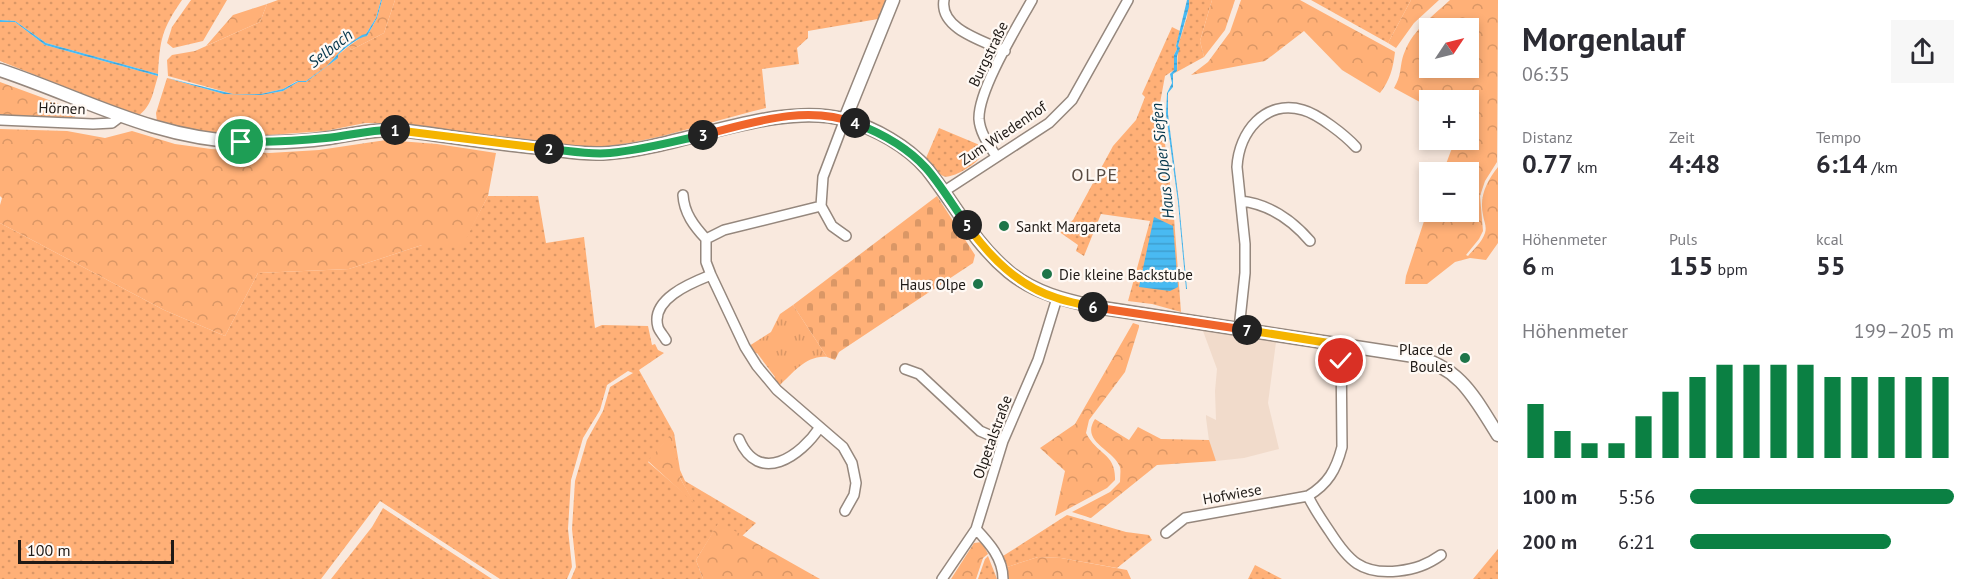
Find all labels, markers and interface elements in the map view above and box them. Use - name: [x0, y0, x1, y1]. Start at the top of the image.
- text: Morgenlauf: [1522, 17, 1685, 60]
- street label: Burgstraße: [964, 18, 1012, 90]
- north arrow: [1419, 18, 1479, 78]
- map controls: [1419, 18, 1479, 222]
- button: share: [1891, 20, 1954, 83]
- water label: Selbach: [304, 24, 356, 72]
- text: 06:35: [1522, 61, 1570, 87]
- button: +: [1419, 90, 1479, 150]
- street label: Zum Wiedenhof: [956, 96, 1051, 169]
- street label: Hörnen: [38, 98, 86, 118]
- water label: Haus Olper Siefen: [1146, 102, 1178, 220]
- pin: 4: [840, 108, 870, 138]
- text: 4: [850, 113, 860, 133]
- pin: 1: [380, 115, 410, 145]
- pin: [215, 116, 266, 167]
- text: 1: [390, 120, 400, 140]
- pin: 3: [688, 120, 718, 150]
- icon: arrive: [224, 125, 257, 158]
- text: 3: [698, 125, 708, 145]
- text: Distanz: [1522, 127, 1573, 147]
- text: Zeit: [1669, 127, 1695, 147]
- text: Tempo: [1816, 127, 1861, 147]
- pin: 2: [534, 134, 564, 164]
- text: 2: [544, 139, 554, 159]
- text: 0.77: [1522, 147, 1573, 180]
- text: 4:48: [1669, 147, 1720, 180]
- text: 6:14: [1816, 147, 1867, 180]
- text: km: [1573, 157, 1598, 177]
- text: /km: [1867, 157, 1898, 177]
- button: −: [1419, 162, 1479, 222]
- district label: OLPE: [1071, 163, 1119, 186]
- pin: 5: [952, 210, 982, 240]
- text: 5: [962, 215, 972, 235]
- place label: Sankt Margareta: [1016, 217, 1121, 236]
- marker: Sankt Margareta: [997, 219, 1011, 233]
- text: Höhenmeter: [1522, 229, 1607, 249]
- text: Puls: [1669, 229, 1697, 249]
- text: kcal: [1816, 229, 1843, 249]
- text: 6: [1522, 249, 1537, 282]
- text: 155: [1669, 249, 1713, 282]
- text: 55: [1816, 249, 1845, 282]
- text: m: [1537, 259, 1554, 279]
- text: bpm: [1713, 259, 1748, 279]
- place label: Die kleine Backstube: [1059, 265, 1193, 284]
- marker: Die kleine Backstube: [1040, 267, 1054, 281]
- place label: Haus Olpe: [900, 275, 966, 294]
- marker: Haus Olpe: [971, 277, 985, 291]
- pin: 6: [1078, 292, 1108, 322]
- text: 6: [1088, 297, 1098, 317]
- pin: 7: [1232, 315, 1262, 345]
- text: Höhenmeter: [1522, 318, 1628, 344]
- text: 199–205 m: [1854, 318, 1954, 344]
- text: 7: [1242, 320, 1252, 340]
- pin: [1315, 335, 1366, 386]
- place label: Place de Boules: [1399, 340, 1453, 376]
- icon: check: [1324, 344, 1357, 377]
- marker: Place de Boules: [1458, 351, 1472, 365]
- street label: Olpetalstraße: [968, 393, 1016, 481]
- street label: Hofwiese: [1201, 479, 1263, 509]
- text: 100 m: [1522, 484, 1577, 510]
- text: 5:56: [1618, 484, 1655, 510]
- text: 200 m: [1522, 529, 1577, 555]
- text: 6:21: [1618, 529, 1655, 555]
- scale bar: [18, 537, 174, 564]
- text: 100 m: [27, 540, 70, 560]

